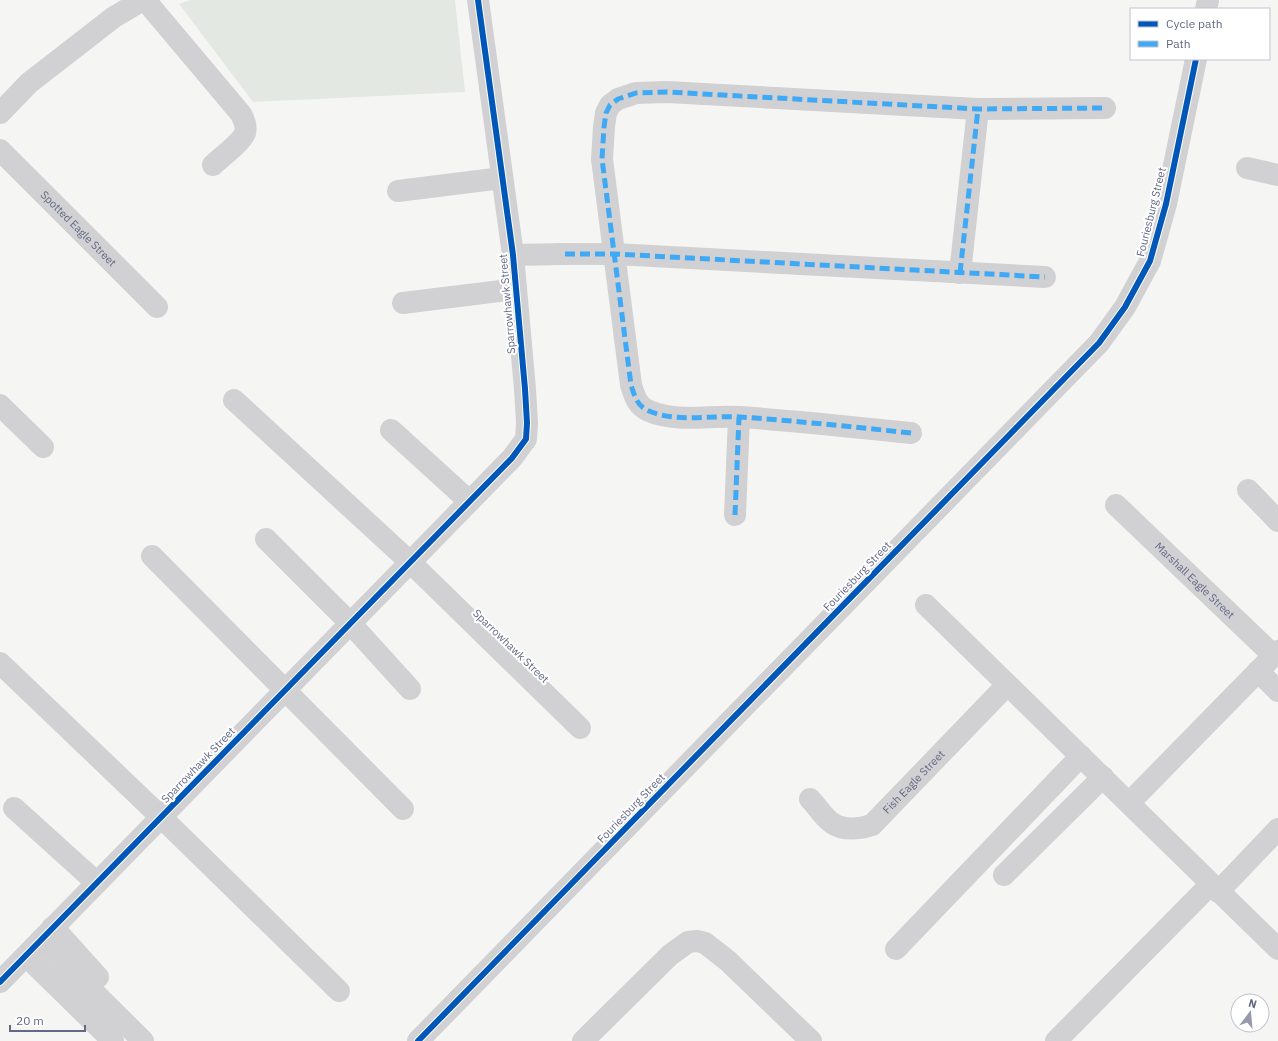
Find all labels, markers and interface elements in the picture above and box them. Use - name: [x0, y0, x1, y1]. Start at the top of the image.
- legend: [1130, 8, 1270, 60]
- text: Cycle path: [1166, 16, 1223, 31]
- text: Path: [1166, 36, 1191, 51]
- street label: Fouriesburg Street: [1133, 166, 1169, 258]
- street label: Spotted Eagle Street: [38, 188, 119, 269]
- street label: Sparrowhawk Street: [496, 253, 518, 355]
- street label: Fouriesburg Street: [820, 538, 894, 614]
- street label: Marshall Eagle Street: [1152, 539, 1238, 622]
- street label: Sparrowhawk Street: [470, 606, 552, 686]
- street label: Sparrowhawk Street: [158, 724, 238, 806]
- street label: Fish Eagle Street: [880, 747, 948, 817]
- street label: Fouriesburg Street: [594, 770, 668, 846]
- north arrow: [1230, 993, 1270, 1033]
- text: N: [1247, 996, 1259, 1011]
- scale bar: [10, 1007, 85, 1033]
- text: 20 m: [16, 1013, 44, 1028]

